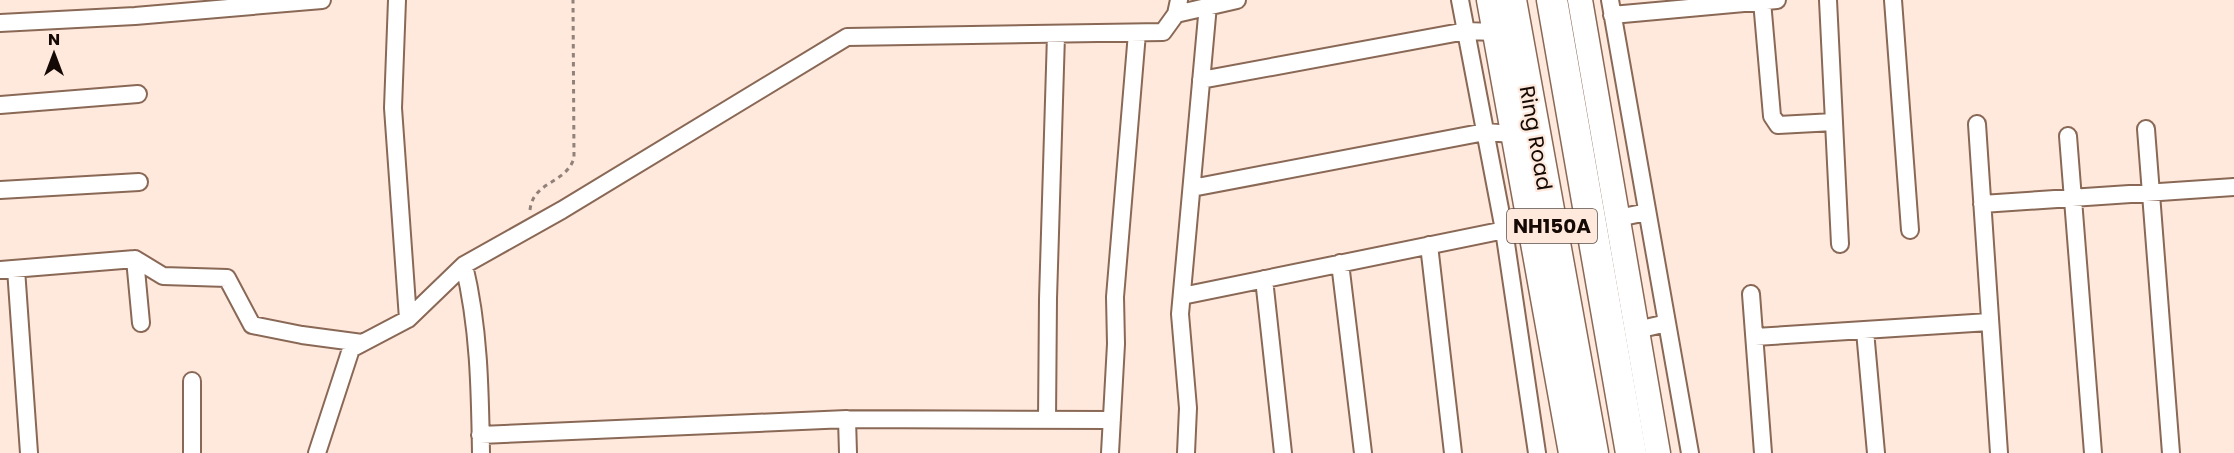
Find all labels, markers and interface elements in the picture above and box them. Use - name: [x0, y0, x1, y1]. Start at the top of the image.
- north arrow: [24, 24, 84, 84]
- text: N: [48, 28, 60, 51]
- street label: Ring Road: [1513, 83, 1559, 193]
- road number: NH150A: [1507, 209, 1597, 243]

